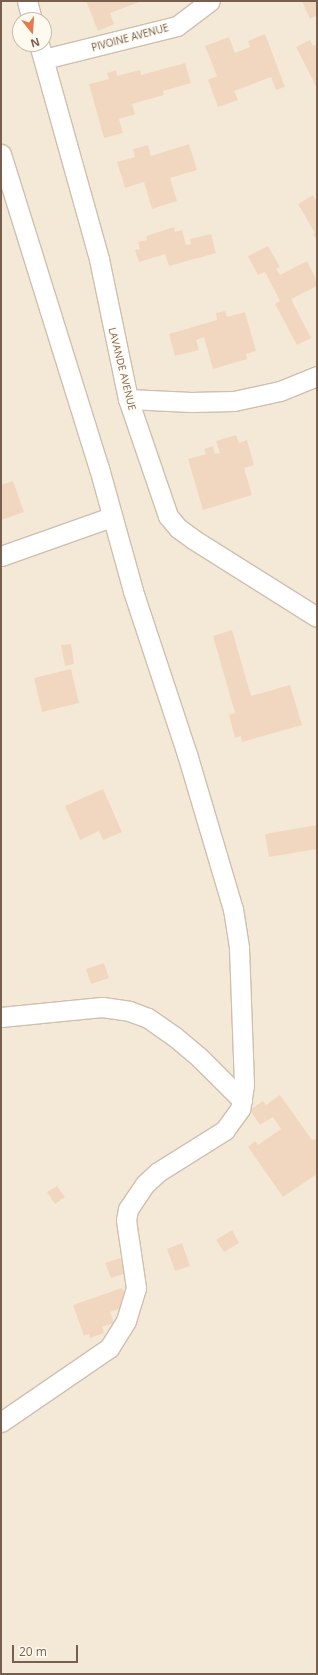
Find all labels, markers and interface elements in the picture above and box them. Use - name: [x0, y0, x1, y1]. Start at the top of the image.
- north arrow: [12, 12, 52, 52]
- street label: PIVOINE AVENUE: [90, 22, 170, 54]
- text: N: [29, 35, 42, 51]
- street label: LAVANDE AVENUE: [106, 326, 138, 412]
- scale bar: [14, 1637, 80, 1663]
- text: 20 m: [19, 1643, 47, 1660]

